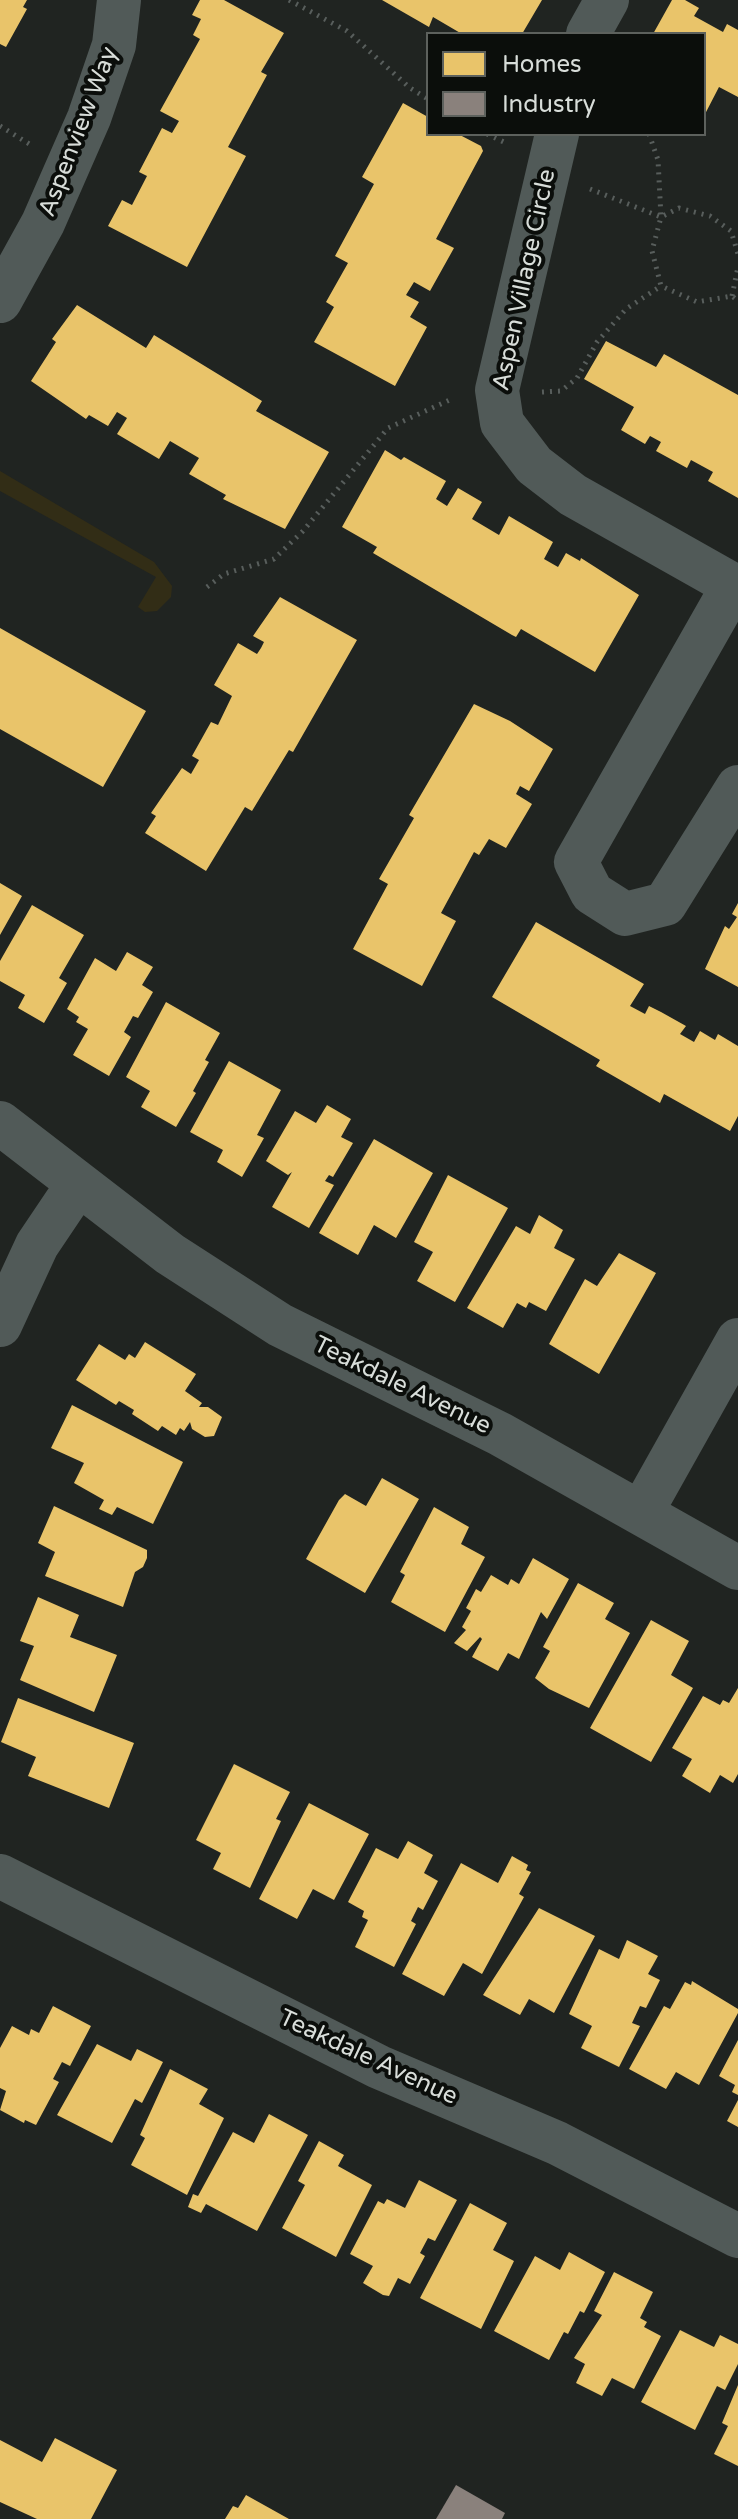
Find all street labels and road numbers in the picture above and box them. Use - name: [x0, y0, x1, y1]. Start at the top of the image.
- street label: Aspenview Way: [33, 43, 125, 221]
- street label: Aspen Village Circle: [487, 167, 563, 393]
- street label: Teakdale Avenue: [309, 1331, 495, 1441]
- street label: Teakdale Avenue: [274, 2004, 462, 2112]

